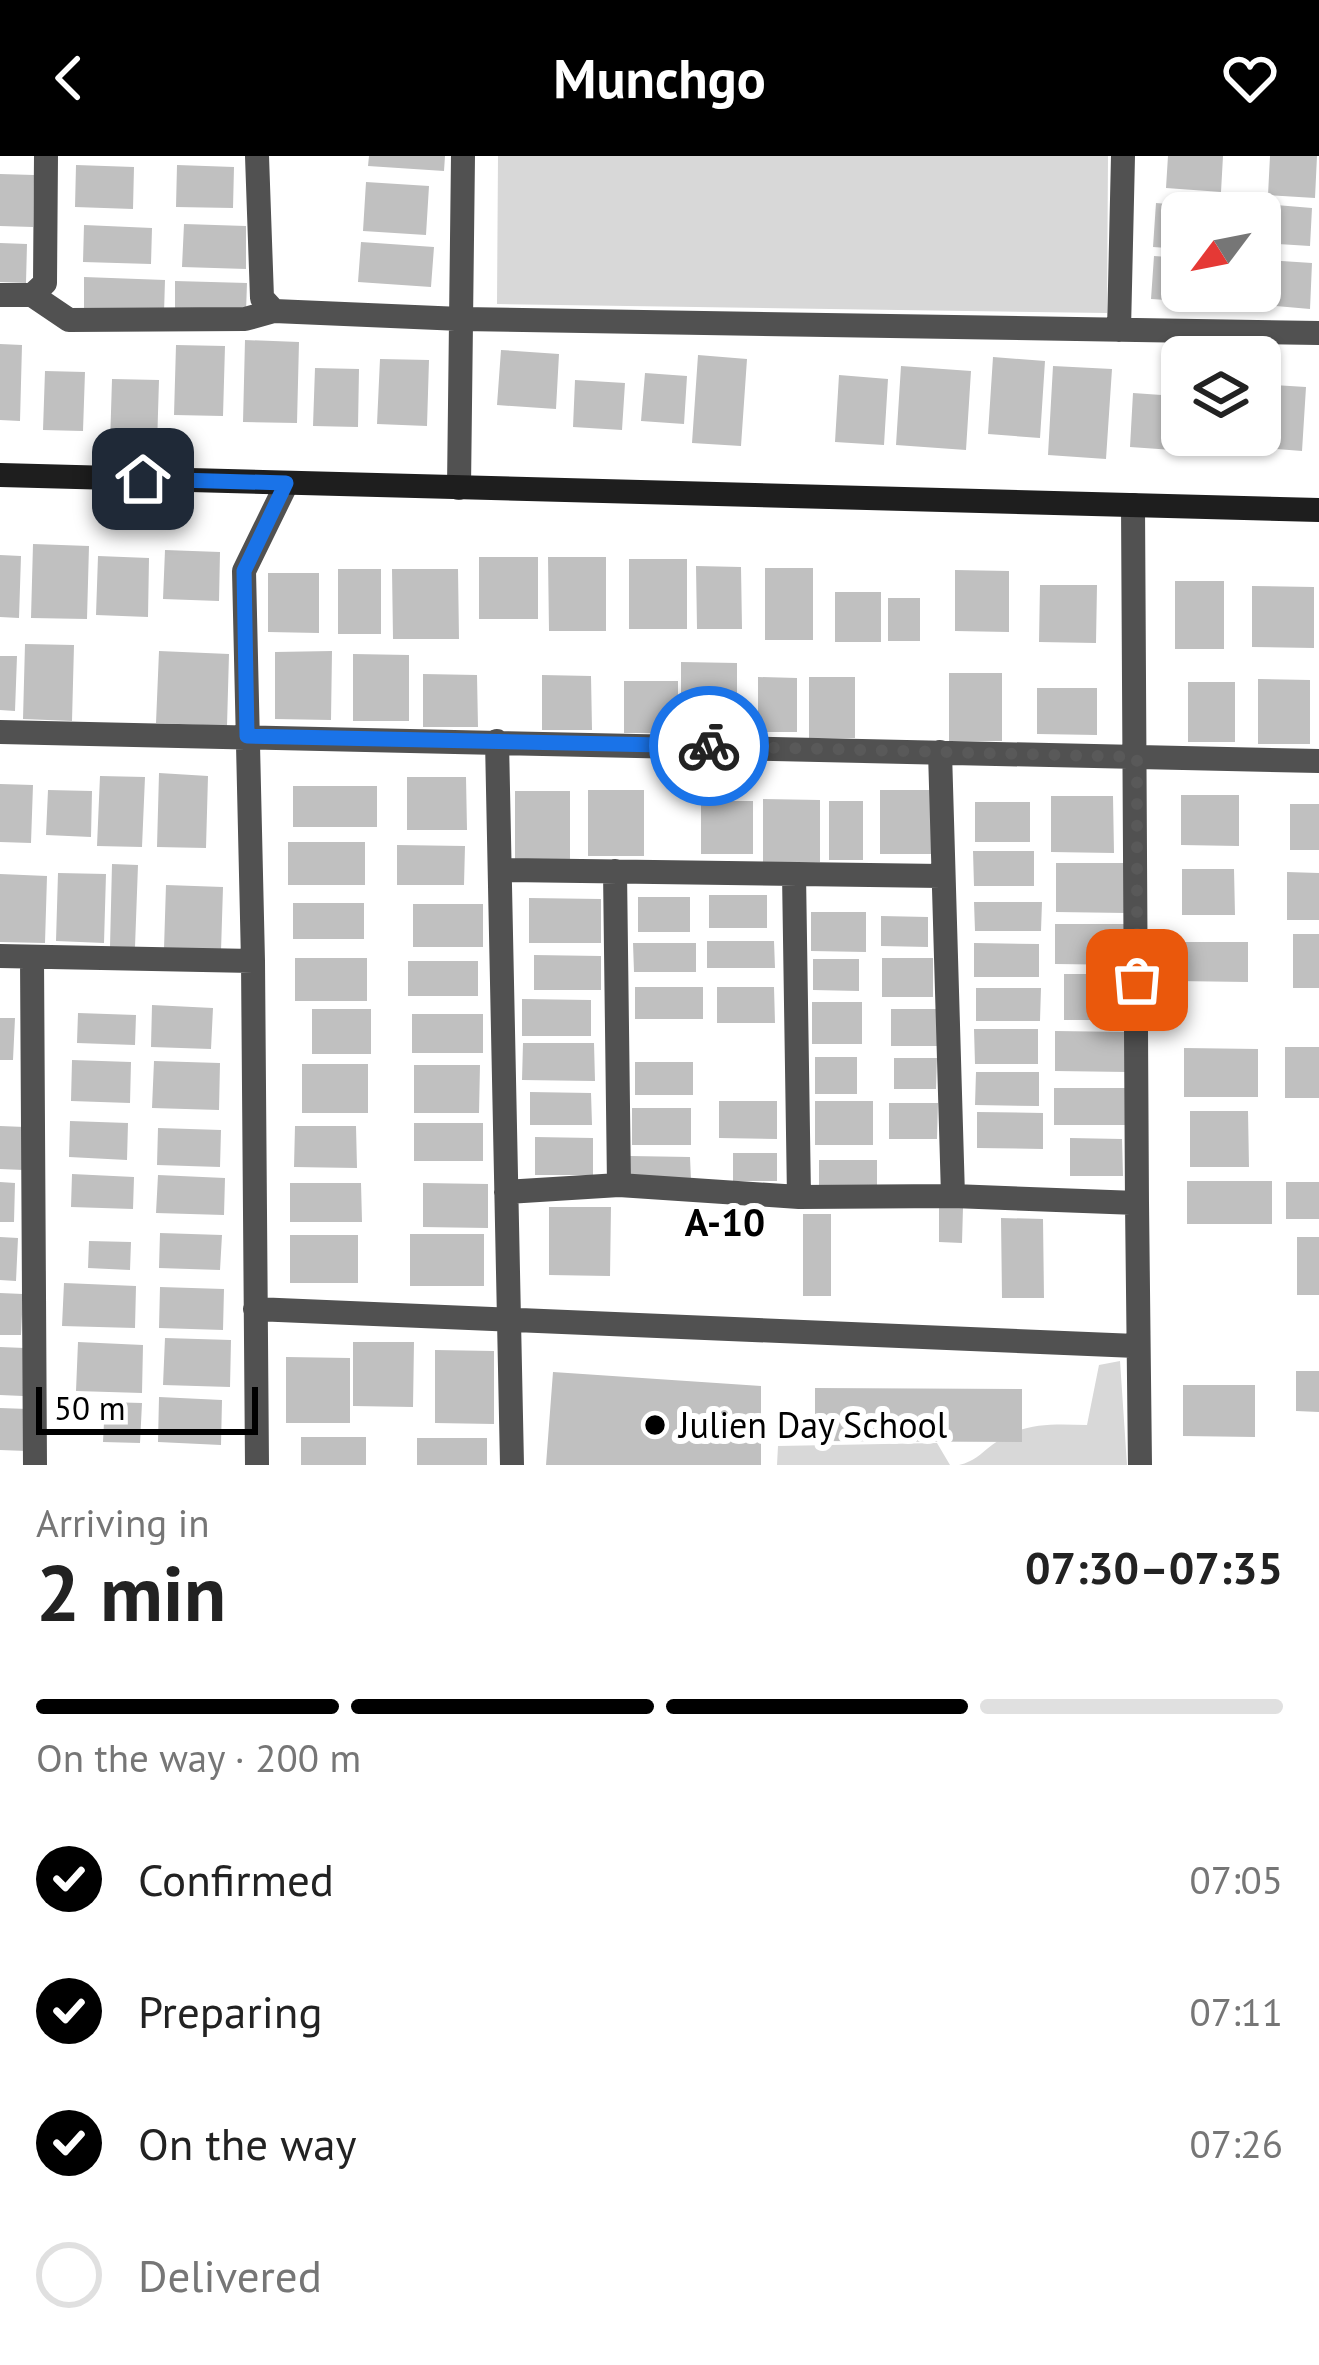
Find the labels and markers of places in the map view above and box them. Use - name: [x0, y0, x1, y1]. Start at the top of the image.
- pin: [92, 428, 194, 530]
- pin: [1086, 929, 1188, 1031]
- place label: Julien Day School: [677, 1401, 948, 1448]
- marker: Julien Day School: [642, 1412, 668, 1438]

